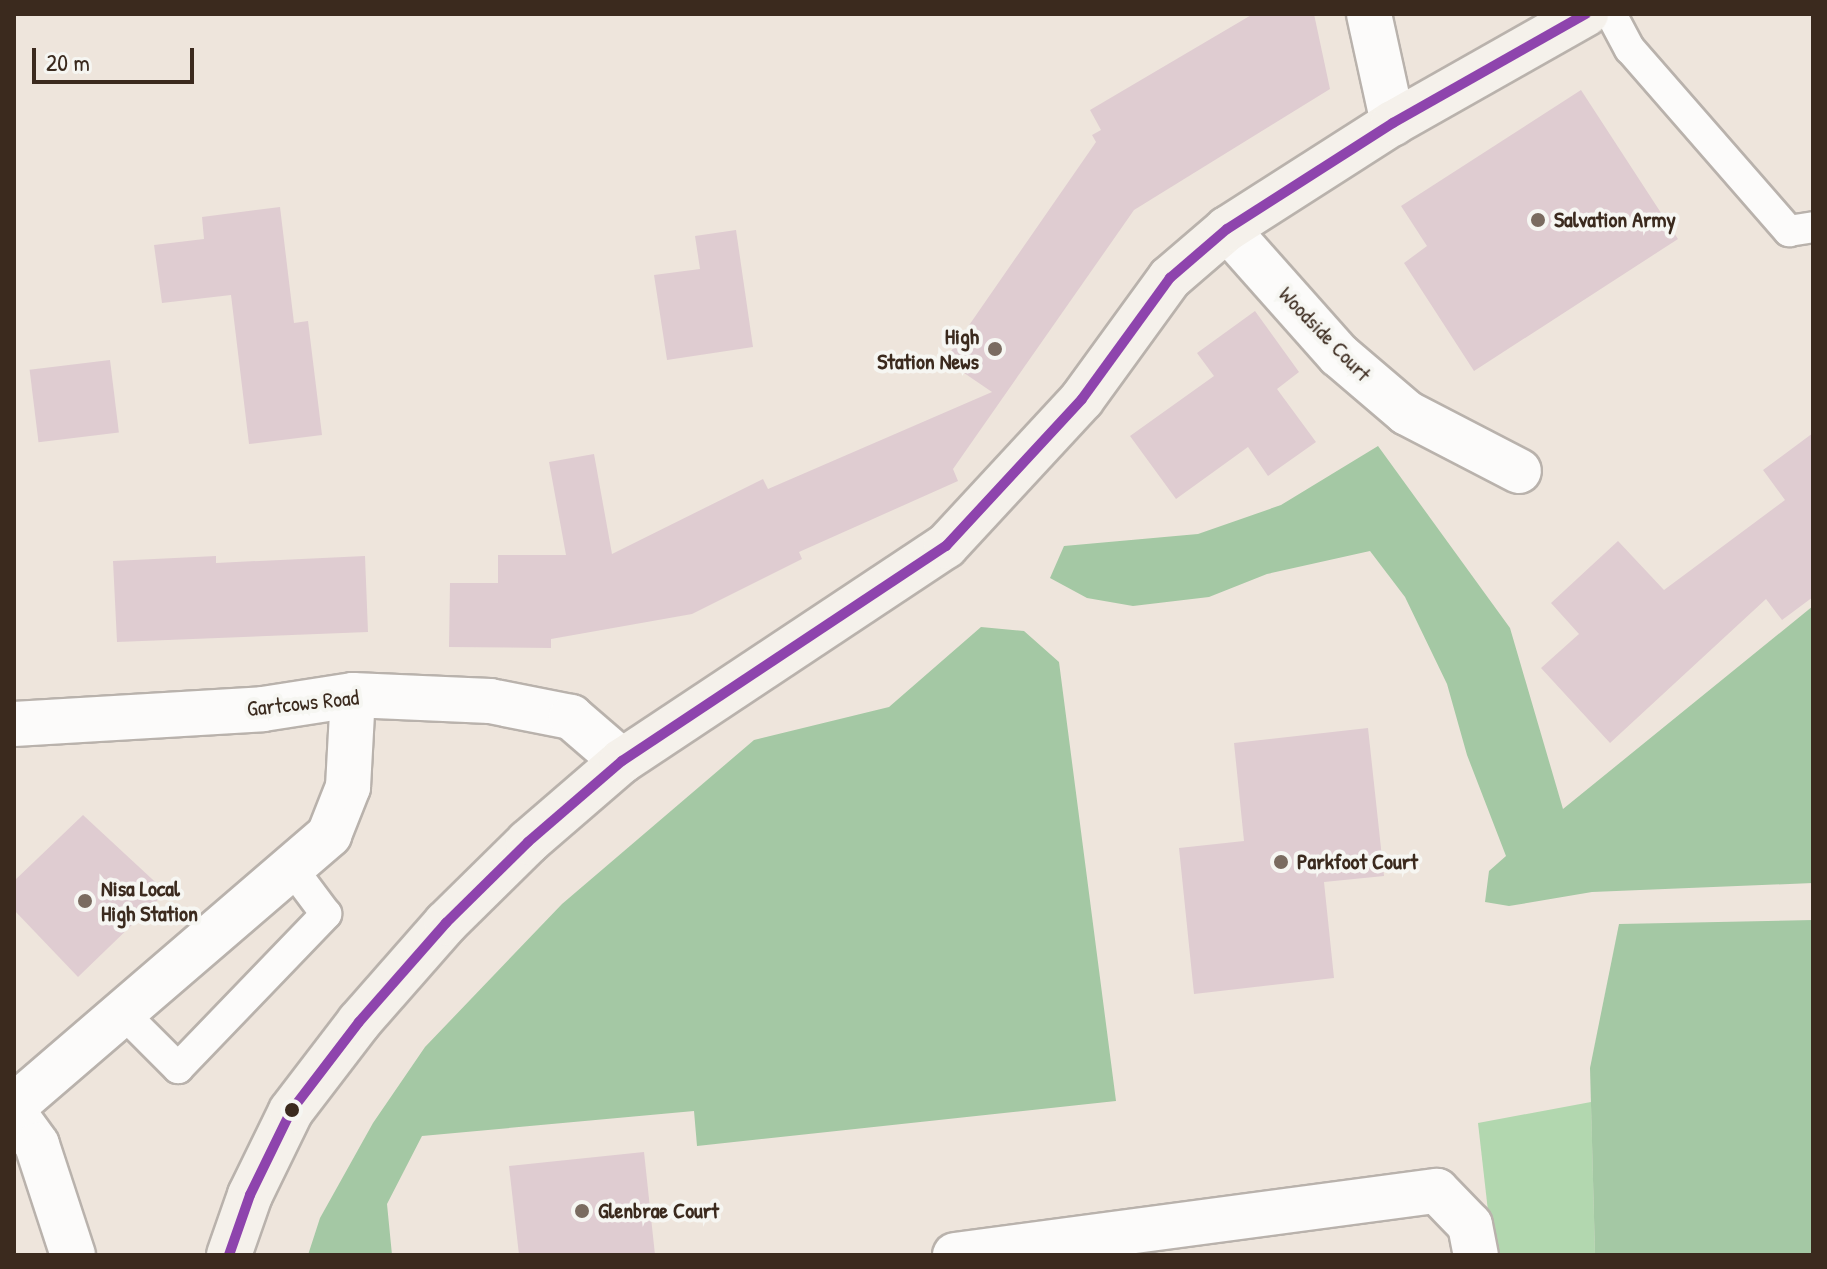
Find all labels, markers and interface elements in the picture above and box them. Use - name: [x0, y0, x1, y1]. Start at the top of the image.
- scale bar: [36, 32, 198, 82]
- text: 20 m: [46, 46, 90, 78]
- place label: Salvation Army: [1554, 207, 1676, 233]
- marker: Salvation Army: [1529, 211, 1547, 229]
- street label: Woodside Court: [1273, 281, 1377, 387]
- place label: High Station News: [877, 323, 979, 374]
- marker: High Station News: [986, 340, 1004, 358]
- street label: Gartcows Road: [246, 684, 360, 722]
- place label: Parkfoot Court: [1297, 849, 1418, 875]
- marker: Parkfoot Court: [1272, 853, 1290, 871]
- place label: Nisa Local High Station: [101, 875, 198, 926]
- marker: Nisa Local High Station: [76, 892, 94, 910]
- unlabelled marker: [284, 1102, 300, 1118]
- place label: Glenbrae Court: [598, 1198, 719, 1224]
- marker: Glenbrae Court: [573, 1202, 591, 1220]

